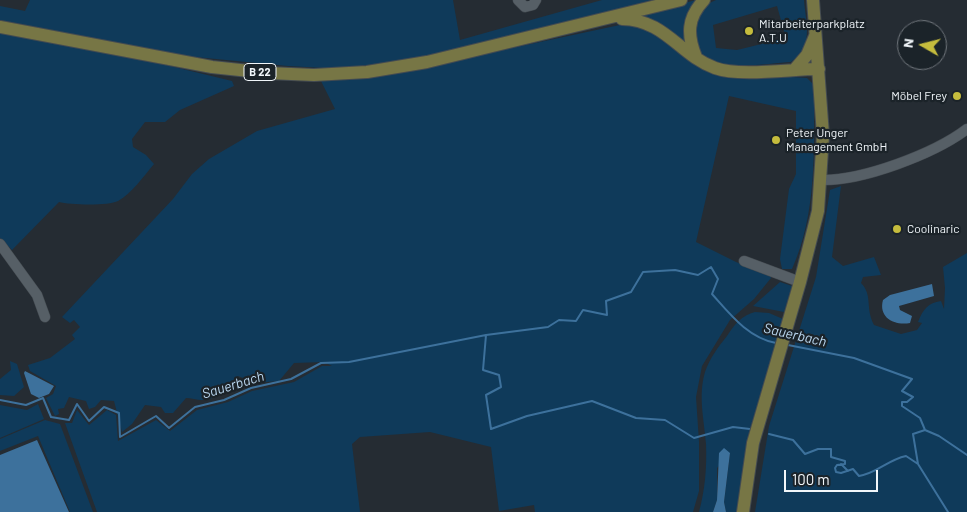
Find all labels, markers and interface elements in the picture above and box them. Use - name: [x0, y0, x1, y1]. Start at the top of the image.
- place label: Mitarbeiterparkplatz A.T.U: [759, 17, 865, 45]
- north arrow: [897, 20, 947, 70]
- marker: Mitarbeiterparkplatz A.T.U: [743, 25, 755, 37]
- text: N: [899, 37, 917, 49]
- road number: B 22: [244, 64, 276, 80]
- place label: Möbel Frey: [891, 89, 947, 103]
- marker: Möbel Frey: [951, 90, 963, 102]
- place label: Peter Unger Management GmbH: [786, 126, 887, 154]
- marker: Peter Unger Management GmbH: [770, 134, 782, 146]
- place label: Coolinaric: [907, 222, 959, 236]
- marker: Coolinaric: [891, 223, 903, 235]
- water label: Sauerbach: [762, 320, 828, 350]
- water label: Sauerbach: [200, 368, 266, 402]
- scale bar: [787, 460, 881, 492]
- text: 100 m: [792, 470, 830, 488]

